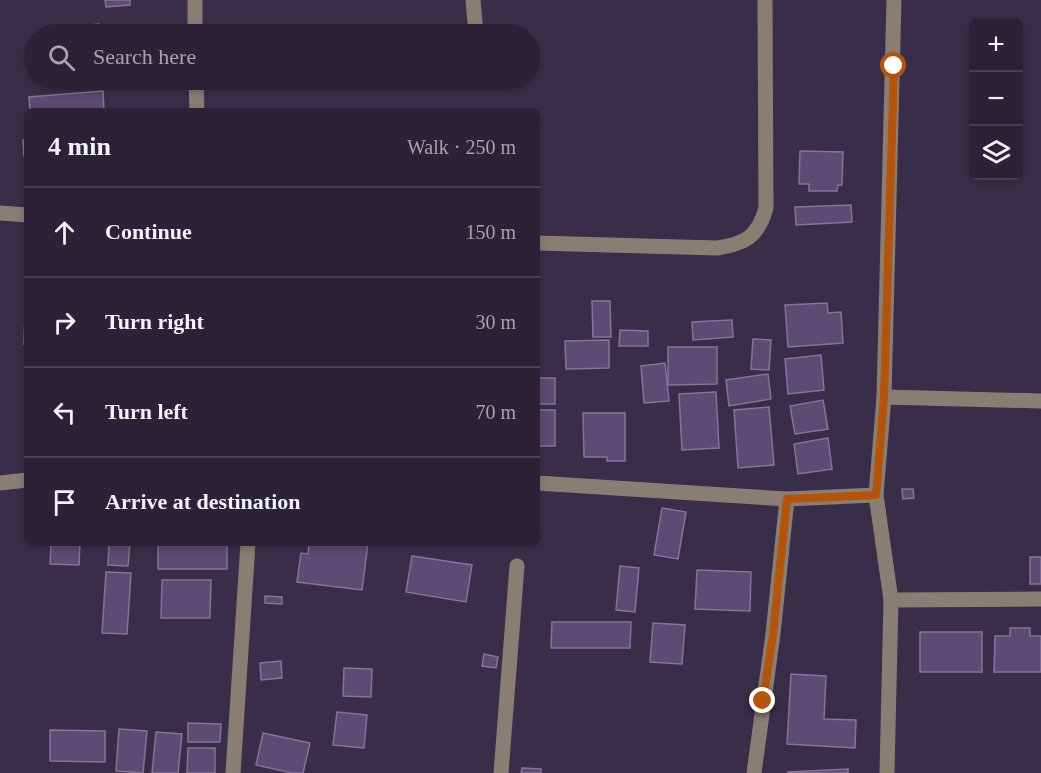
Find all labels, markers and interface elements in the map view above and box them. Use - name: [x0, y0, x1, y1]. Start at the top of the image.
- map controls: [969, 18, 1023, 180]
- button: +: [969, 18, 1023, 72]
- search box: [24, 24, 540, 90]
- icon: search: [45, 41, 78, 74]
- text: Search here: [93, 44, 196, 69]
- route start: [880, 52, 906, 78]
- button: −: [969, 72, 1023, 126]
- button: layers: [969, 126, 1023, 180]
- text: 4 min: [48, 132, 111, 161]
- text: Walk · 250 m: [407, 136, 516, 158]
- icon: ahead: [48, 216, 81, 249]
- text: Continue: [105, 219, 192, 244]
- text: 150 m: [465, 221, 516, 243]
- icon: right: [48, 306, 81, 339]
- text: Turn right: [105, 309, 204, 334]
- text: 30 m: [475, 311, 516, 333]
- icon: left: [48, 396, 81, 429]
- text: Turn left: [105, 399, 188, 424]
- text: 70 m: [475, 401, 516, 423]
- icon: arrive: [48, 486, 81, 519]
- text: Arrive at destination: [105, 489, 301, 514]
- route end: [749, 687, 775, 713]

